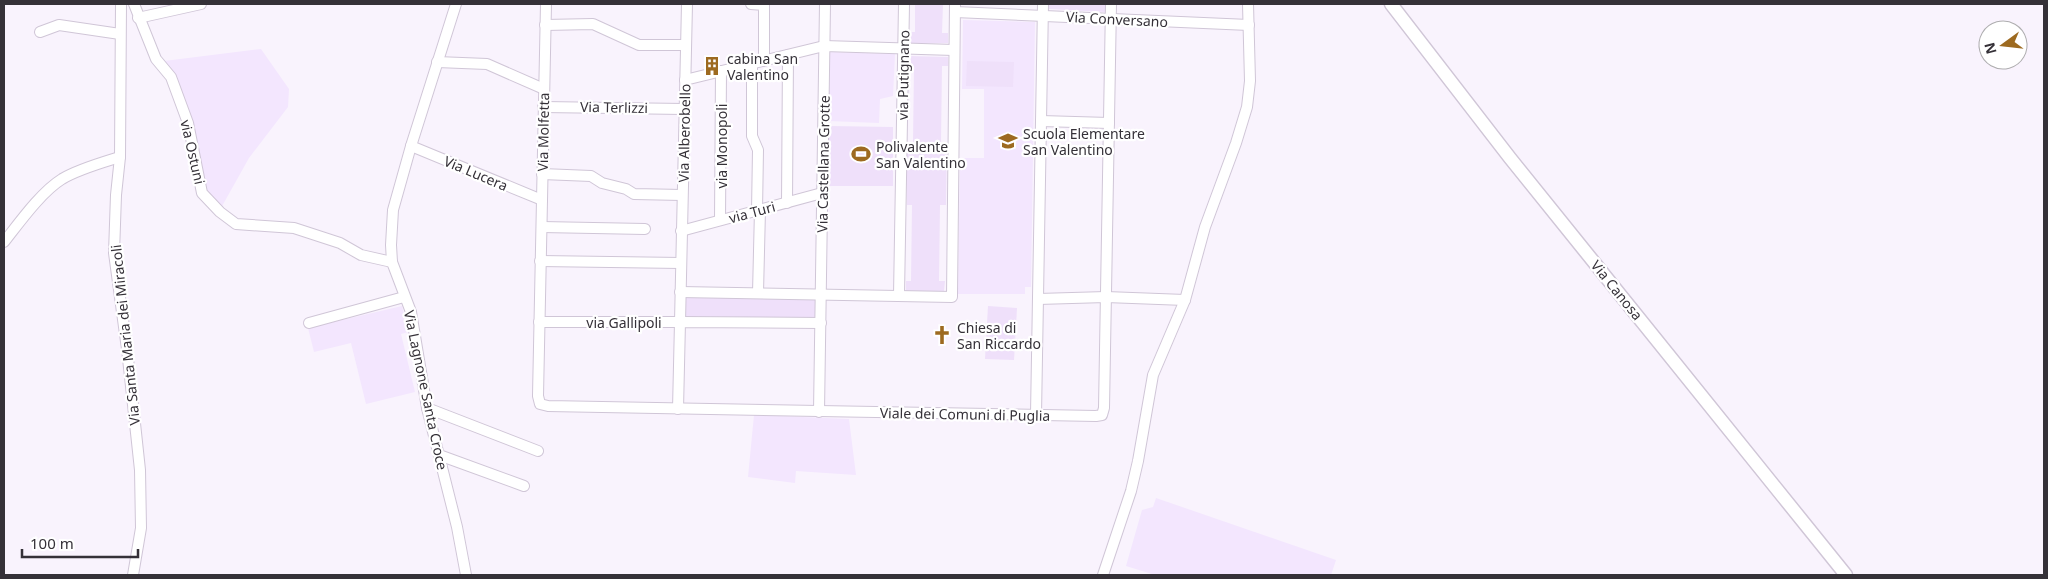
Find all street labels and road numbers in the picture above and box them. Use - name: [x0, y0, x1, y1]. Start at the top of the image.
- street label: Via Conversano: [1066, 7, 1168, 31]
- street label: via Putignano: [893, 30, 913, 120]
- street label: Via Alberobello: [674, 83, 694, 183]
- street label: Via Molfetta: [533, 92, 553, 172]
- street label: Via Castellana Grotte: [812, 95, 834, 233]
- street label: Via Terlizzi: [580, 97, 648, 117]
- street label: via Monopoli: [712, 104, 731, 188]
- street label: via Ostuni: [176, 118, 210, 186]
- street label: Via Lucera: [441, 151, 511, 195]
- street label: via Turi: [727, 197, 777, 227]
- street label: Via Santa Maria dei Miracoli: [106, 244, 144, 426]
- street label: Via Canosa: [1587, 256, 1647, 324]
- street label: Via Lagnone Santa Croce: [400, 308, 452, 472]
- street label: via Gallipoli: [586, 313, 662, 332]
- street label: Viale dei Comuni di Puglia: [880, 403, 1050, 425]

